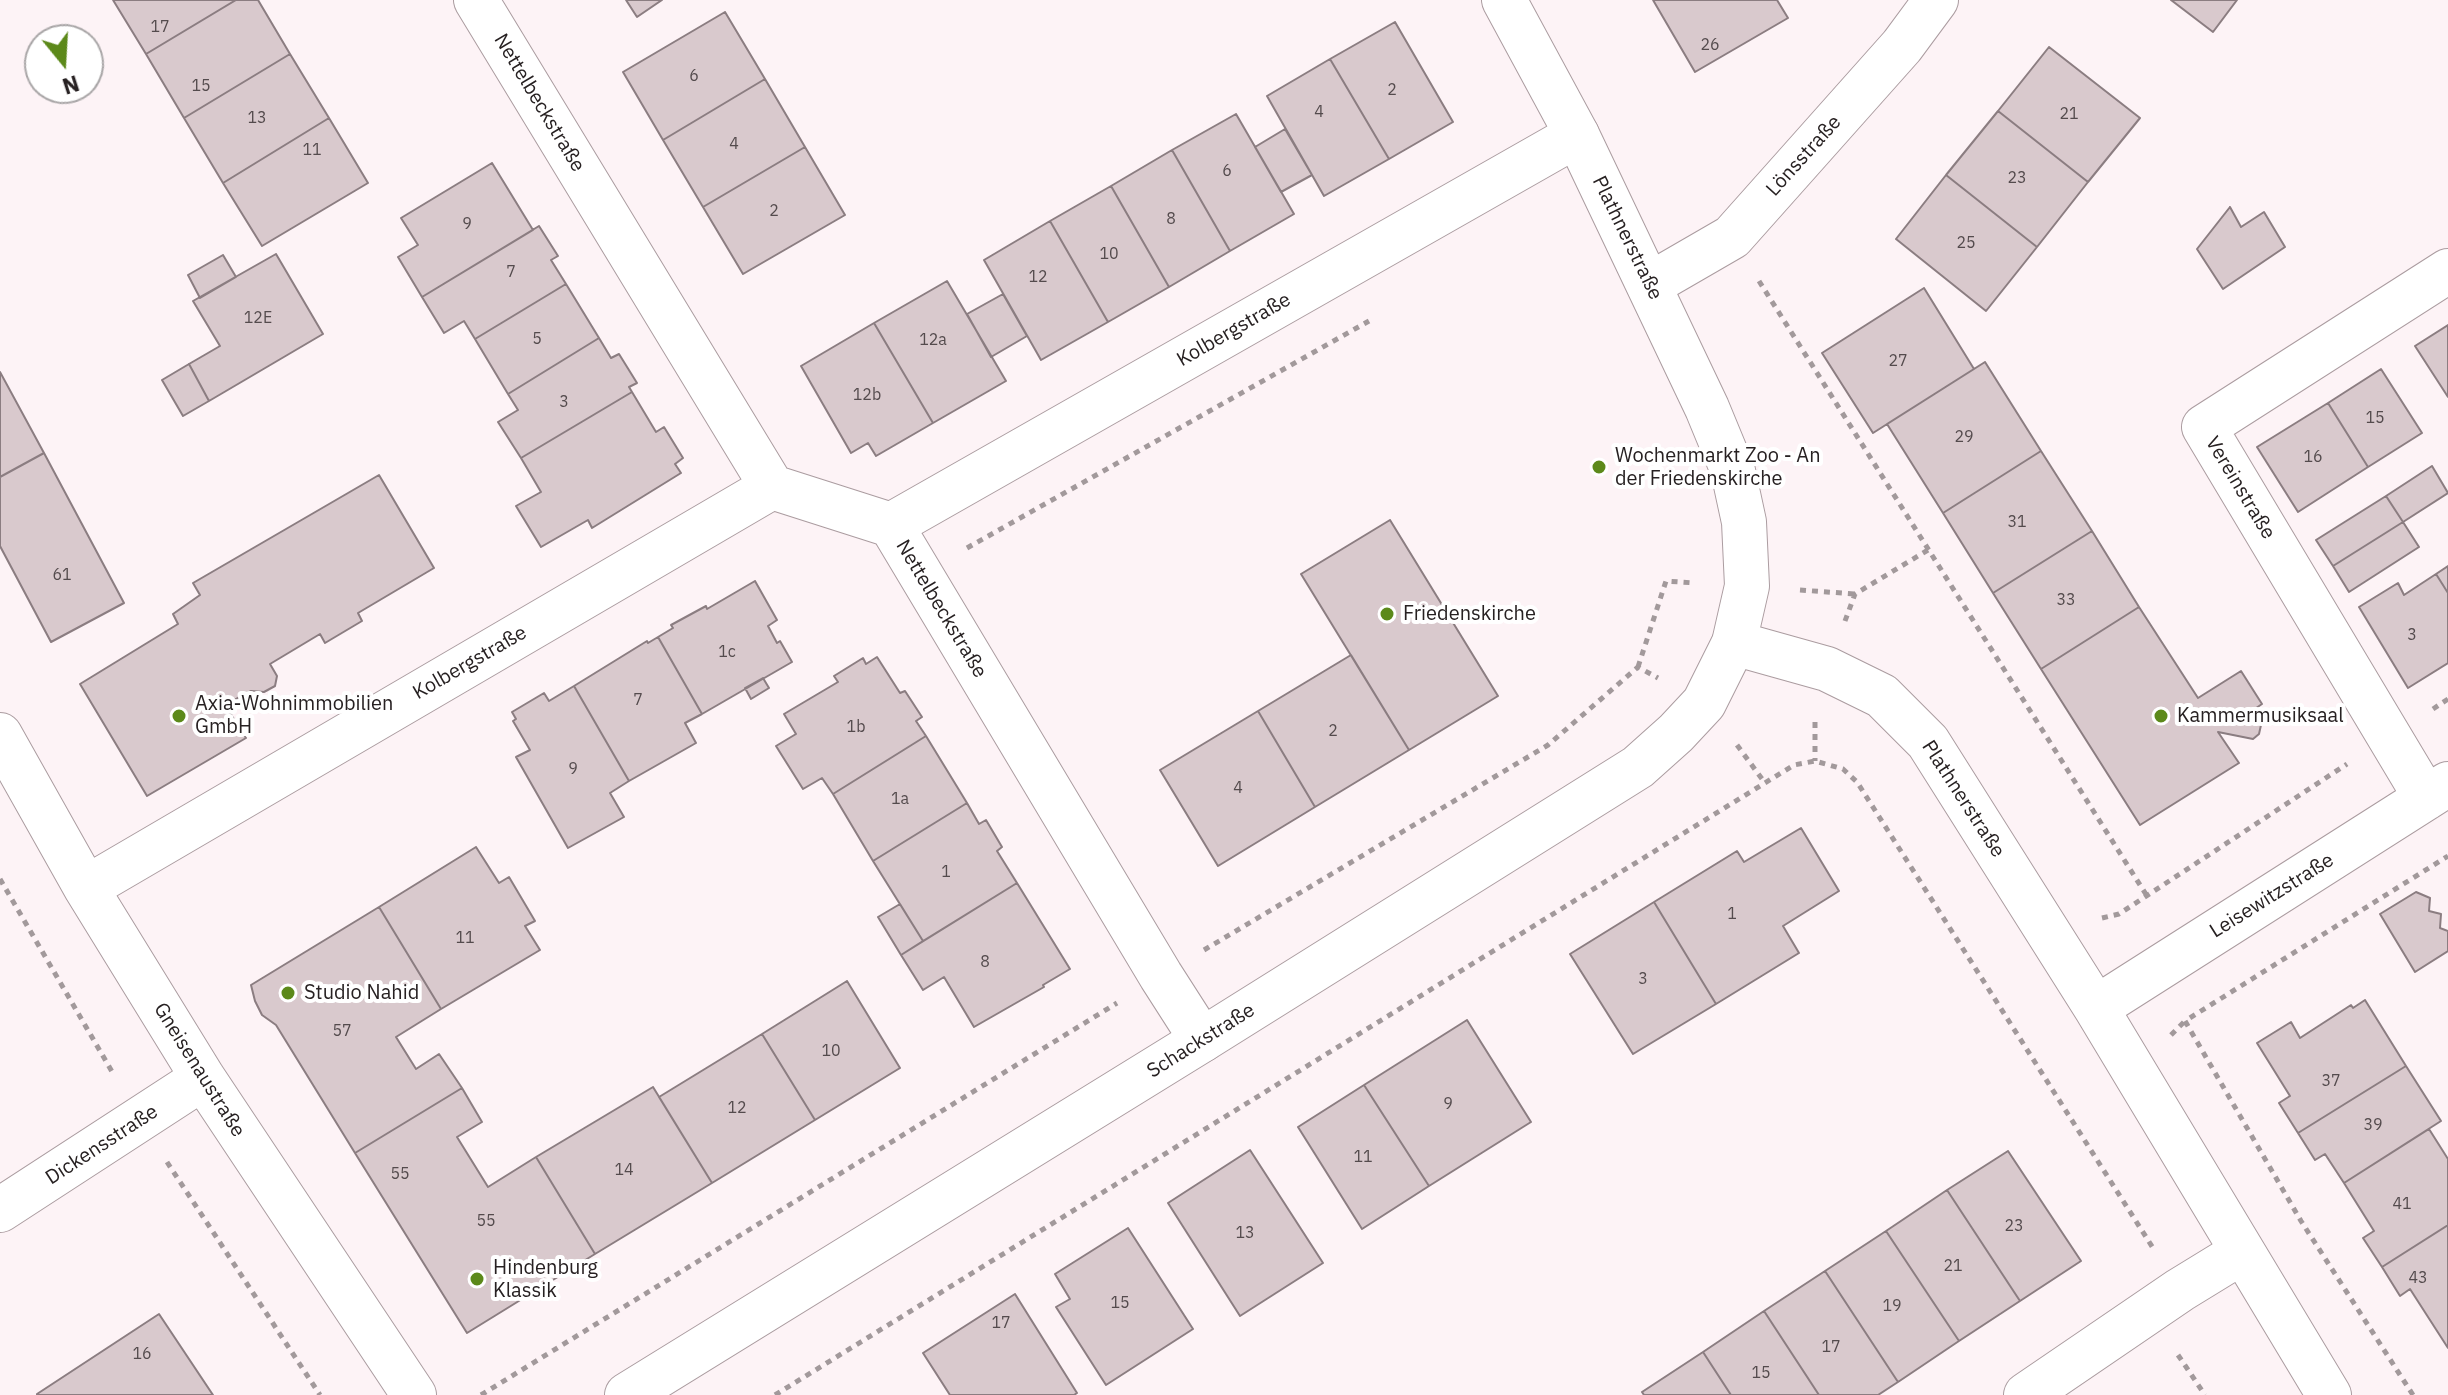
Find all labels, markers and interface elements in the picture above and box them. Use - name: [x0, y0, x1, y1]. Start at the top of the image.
- house number: 17: [150, 17, 170, 37]
- north arrow: [24, 24, 104, 104]
- street label: Nettelbeckstraße: [488, 30, 590, 176]
- house number: 26: [1700, 35, 1720, 55]
- house number: 6: [689, 66, 699, 86]
- text: N: [59, 69, 83, 102]
- house number: 15: [191, 76, 211, 96]
- house number: 2: [1387, 80, 1397, 100]
- house number: 4: [1314, 102, 1324, 122]
- house number: 21: [2059, 104, 2079, 124]
- house number: 13: [247, 108, 267, 128]
- street label: Lönsstraße: [1762, 111, 1846, 201]
- house number: 4: [729, 134, 739, 154]
- house number: 11: [302, 140, 322, 160]
- house number: 6: [1222, 161, 1232, 181]
- house number: 23: [2007, 168, 2027, 188]
- street label: Plathnerstraße: [1587, 172, 1667, 304]
- house number: 2: [769, 201, 779, 221]
- house number: 8: [1166, 209, 1176, 229]
- house number: 9: [462, 214, 472, 234]
- house number: 25: [1956, 233, 1976, 253]
- house number: 10: [1099, 244, 1119, 264]
- house number: 7: [506, 262, 516, 282]
- house number: 12: [1028, 267, 1048, 287]
- street label: Kolbergstraße: [1173, 288, 1295, 372]
- house number: 12E: [244, 308, 272, 328]
- house number: 5: [532, 329, 542, 349]
- house number: 12a: [919, 330, 947, 350]
- house number: 27: [1888, 351, 1908, 371]
- house number: 12b: [853, 385, 881, 405]
- house number: 3: [559, 392, 569, 412]
- house number: 15: [2365, 408, 2385, 428]
- house number: 29: [1954, 427, 1974, 447]
- street label: Vereinstraße: [2200, 432, 2280, 544]
- place label: Wochenmarkt Zoo - An der Friedenskirche: [1615, 444, 1821, 491]
- house number: 16: [2303, 447, 2323, 467]
- marker: Wochenmarkt Zoo - An der Friedenskirche: [1590, 458, 1608, 476]
- house number: 31: [2007, 512, 2027, 532]
- street label: Nettelbeckstraße: [890, 536, 992, 682]
- house number: 61: [52, 565, 72, 585]
- house number: 33: [2056, 590, 2076, 610]
- place label: Friedenskirche: [1403, 602, 1536, 626]
- marker: Friedenskirche: [1378, 605, 1396, 623]
- street label: Kolbergstraße: [409, 621, 531, 705]
- house number: 3: [2407, 625, 2417, 645]
- house number: 1c: [718, 642, 736, 662]
- house number: 7: [633, 690, 643, 710]
- place label: Axia-Wohnimmobilien GmbH: [195, 692, 393, 739]
- place label: Kammermusiksaal: [2177, 704, 2344, 728]
- marker: Axia-Wohnimmobilien GmbH: [170, 707, 188, 725]
- marker: Kammermusiksaal: [2152, 707, 2170, 725]
- house number: 1b: [847, 717, 865, 737]
- house number: 2: [1328, 721, 1338, 741]
- street label: Plathnerstraße: [1916, 736, 2010, 862]
- house number: 9: [568, 759, 578, 779]
- house number: 4: [1233, 778, 1243, 798]
- house number: 1a: [891, 789, 909, 809]
- street label: Leisewitzstraße: [2206, 848, 2338, 944]
- house number: 1: [941, 862, 951, 882]
- house number: 1: [1727, 904, 1737, 924]
- house number: 11: [455, 928, 475, 948]
- house number: 8: [980, 952, 990, 972]
- house number: 3: [1638, 969, 1648, 989]
- place label: Studio Nahid: [304, 981, 419, 1005]
- marker: Studio Nahid: [279, 984, 297, 1002]
- street label: Gneisenaustraße: [148, 998, 250, 1142]
- street label: Schackstraße: [1143, 998, 1259, 1084]
- house number: 57: [332, 1021, 352, 1041]
- house number: 10: [821, 1041, 841, 1061]
- house number: 37: [2321, 1071, 2341, 1091]
- house number: 9: [1443, 1094, 1453, 1114]
- house number: 12: [727, 1098, 747, 1118]
- street label: Dickensstraße: [41, 1100, 163, 1190]
- house number: 39: [2363, 1115, 2383, 1135]
- house number: 11: [1353, 1147, 1373, 1167]
- house number: 14: [614, 1160, 634, 1180]
- house number: 55: [390, 1164, 410, 1184]
- house number: 41: [2392, 1194, 2412, 1214]
- house number: 55: [476, 1211, 496, 1231]
- house number: 23: [2004, 1216, 2024, 1236]
- house number: 13: [1235, 1223, 1255, 1243]
- place label: Hindenburg Klassik: [493, 1256, 598, 1303]
- house number: 21: [1943, 1256, 1963, 1276]
- house number: 43: [2408, 1268, 2428, 1288]
- marker: Hindenburg Klassik: [468, 1270, 486, 1288]
- house number: 15: [1110, 1293, 1130, 1313]
- house number: 19: [1882, 1296, 1902, 1316]
- house number: 17: [991, 1313, 1011, 1333]
- house number: 17: [1821, 1337, 1841, 1357]
- house number: 16: [132, 1344, 152, 1364]
- house number: 15: [1751, 1363, 1771, 1383]

